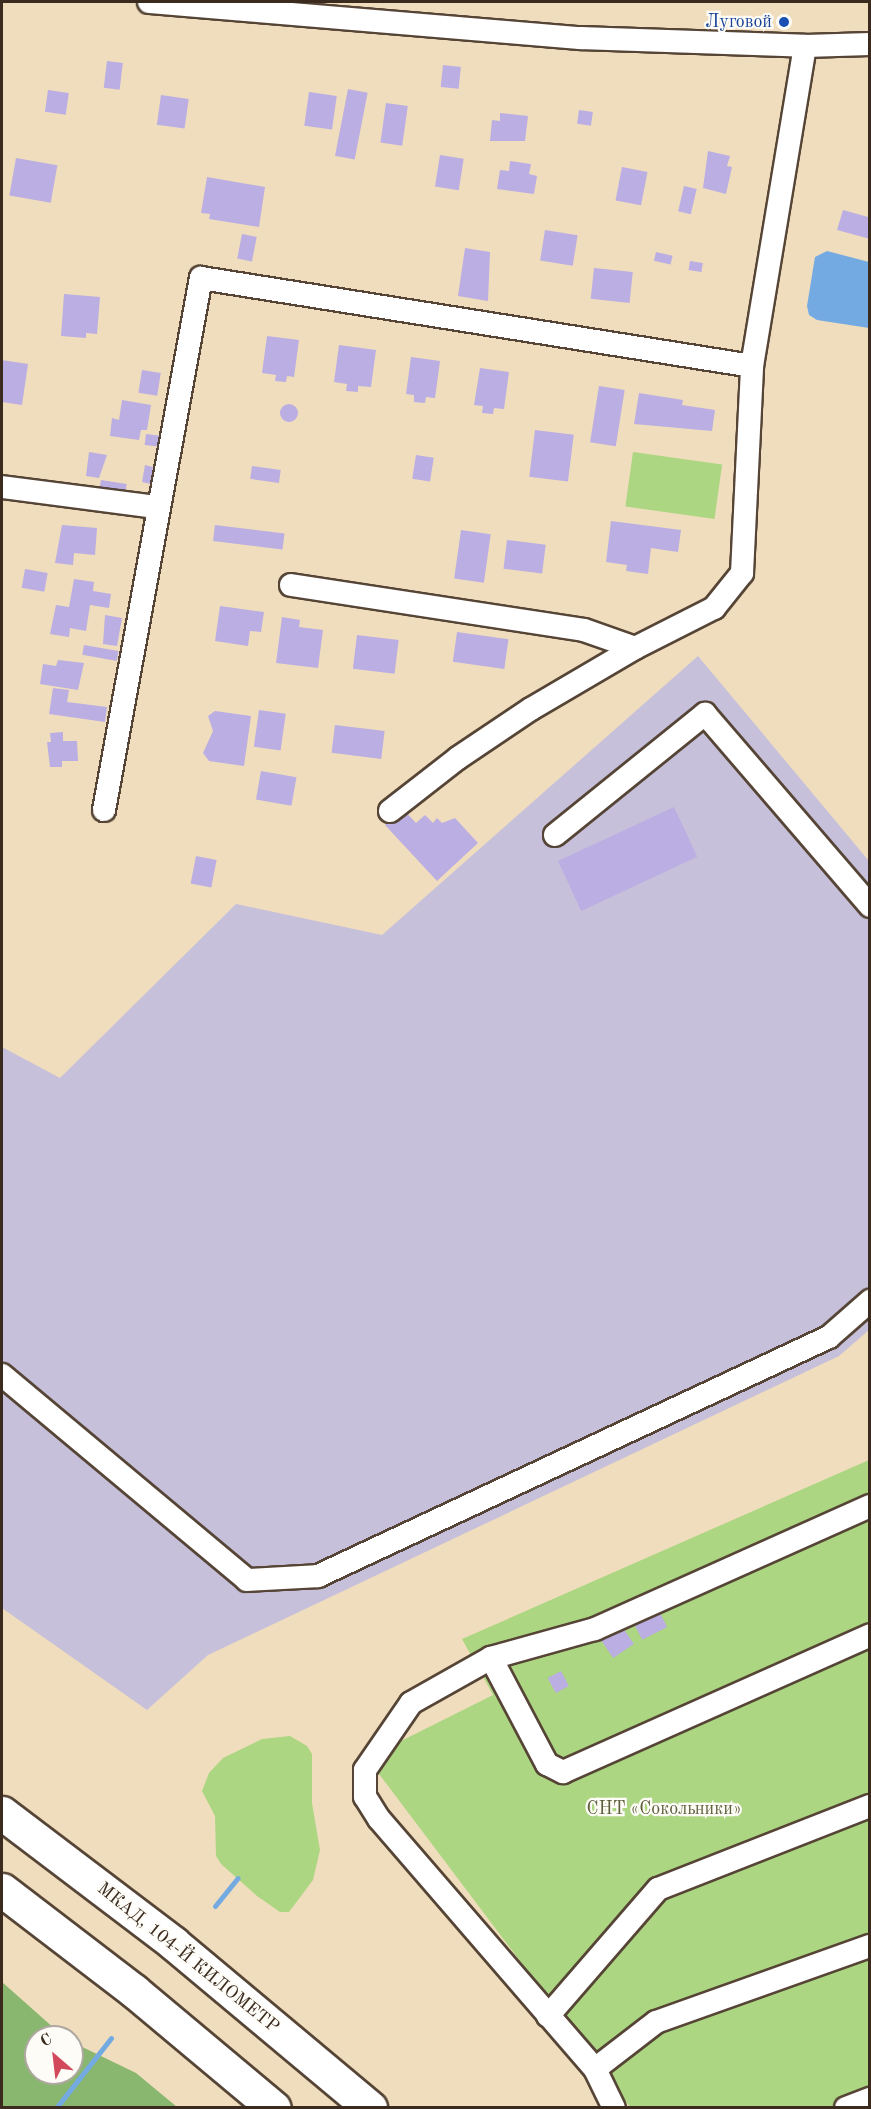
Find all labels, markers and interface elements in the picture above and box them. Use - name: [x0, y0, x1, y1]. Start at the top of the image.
- place label: Луговой: [705, 11, 772, 33]
- marker: Луговой: [777, 15, 791, 29]
- park label: СНТ «Сокольники»: [586, 1798, 742, 1820]
- street label: МКАД, 104-Й КИЛОМЕТР: [93, 1878, 283, 2038]
- north arrow: [24, 2025, 84, 2085]
- text: С: [38, 2031, 55, 2050]

